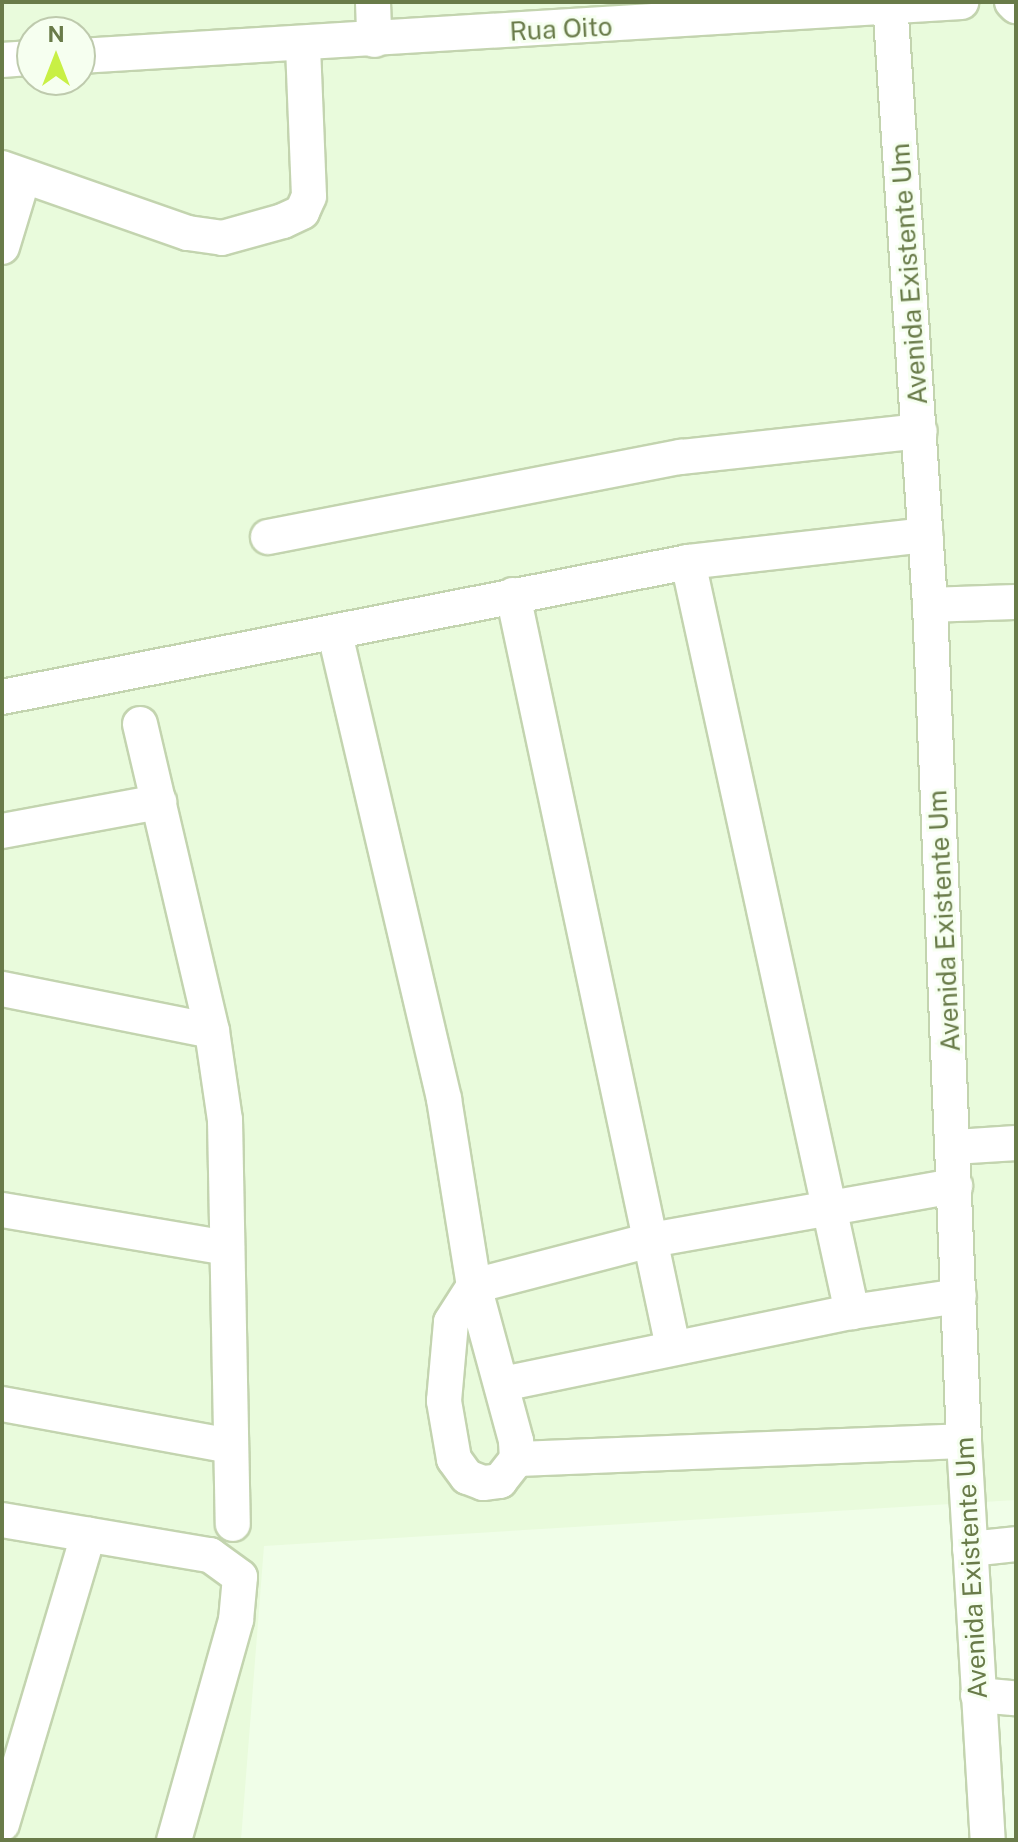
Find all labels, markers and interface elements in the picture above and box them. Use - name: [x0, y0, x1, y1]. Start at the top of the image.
- street label: Rua Oito: [509, 11, 613, 47]
- north arrow: [16, 16, 96, 96]
- text: N: [47, 21, 65, 47]
- street label: Avenida Existente Um: [884, 142, 934, 406]
- street label: Avenida Existente Um: [922, 789, 966, 1053]
- street label: Avenida Existente Um: [949, 1436, 993, 1700]

